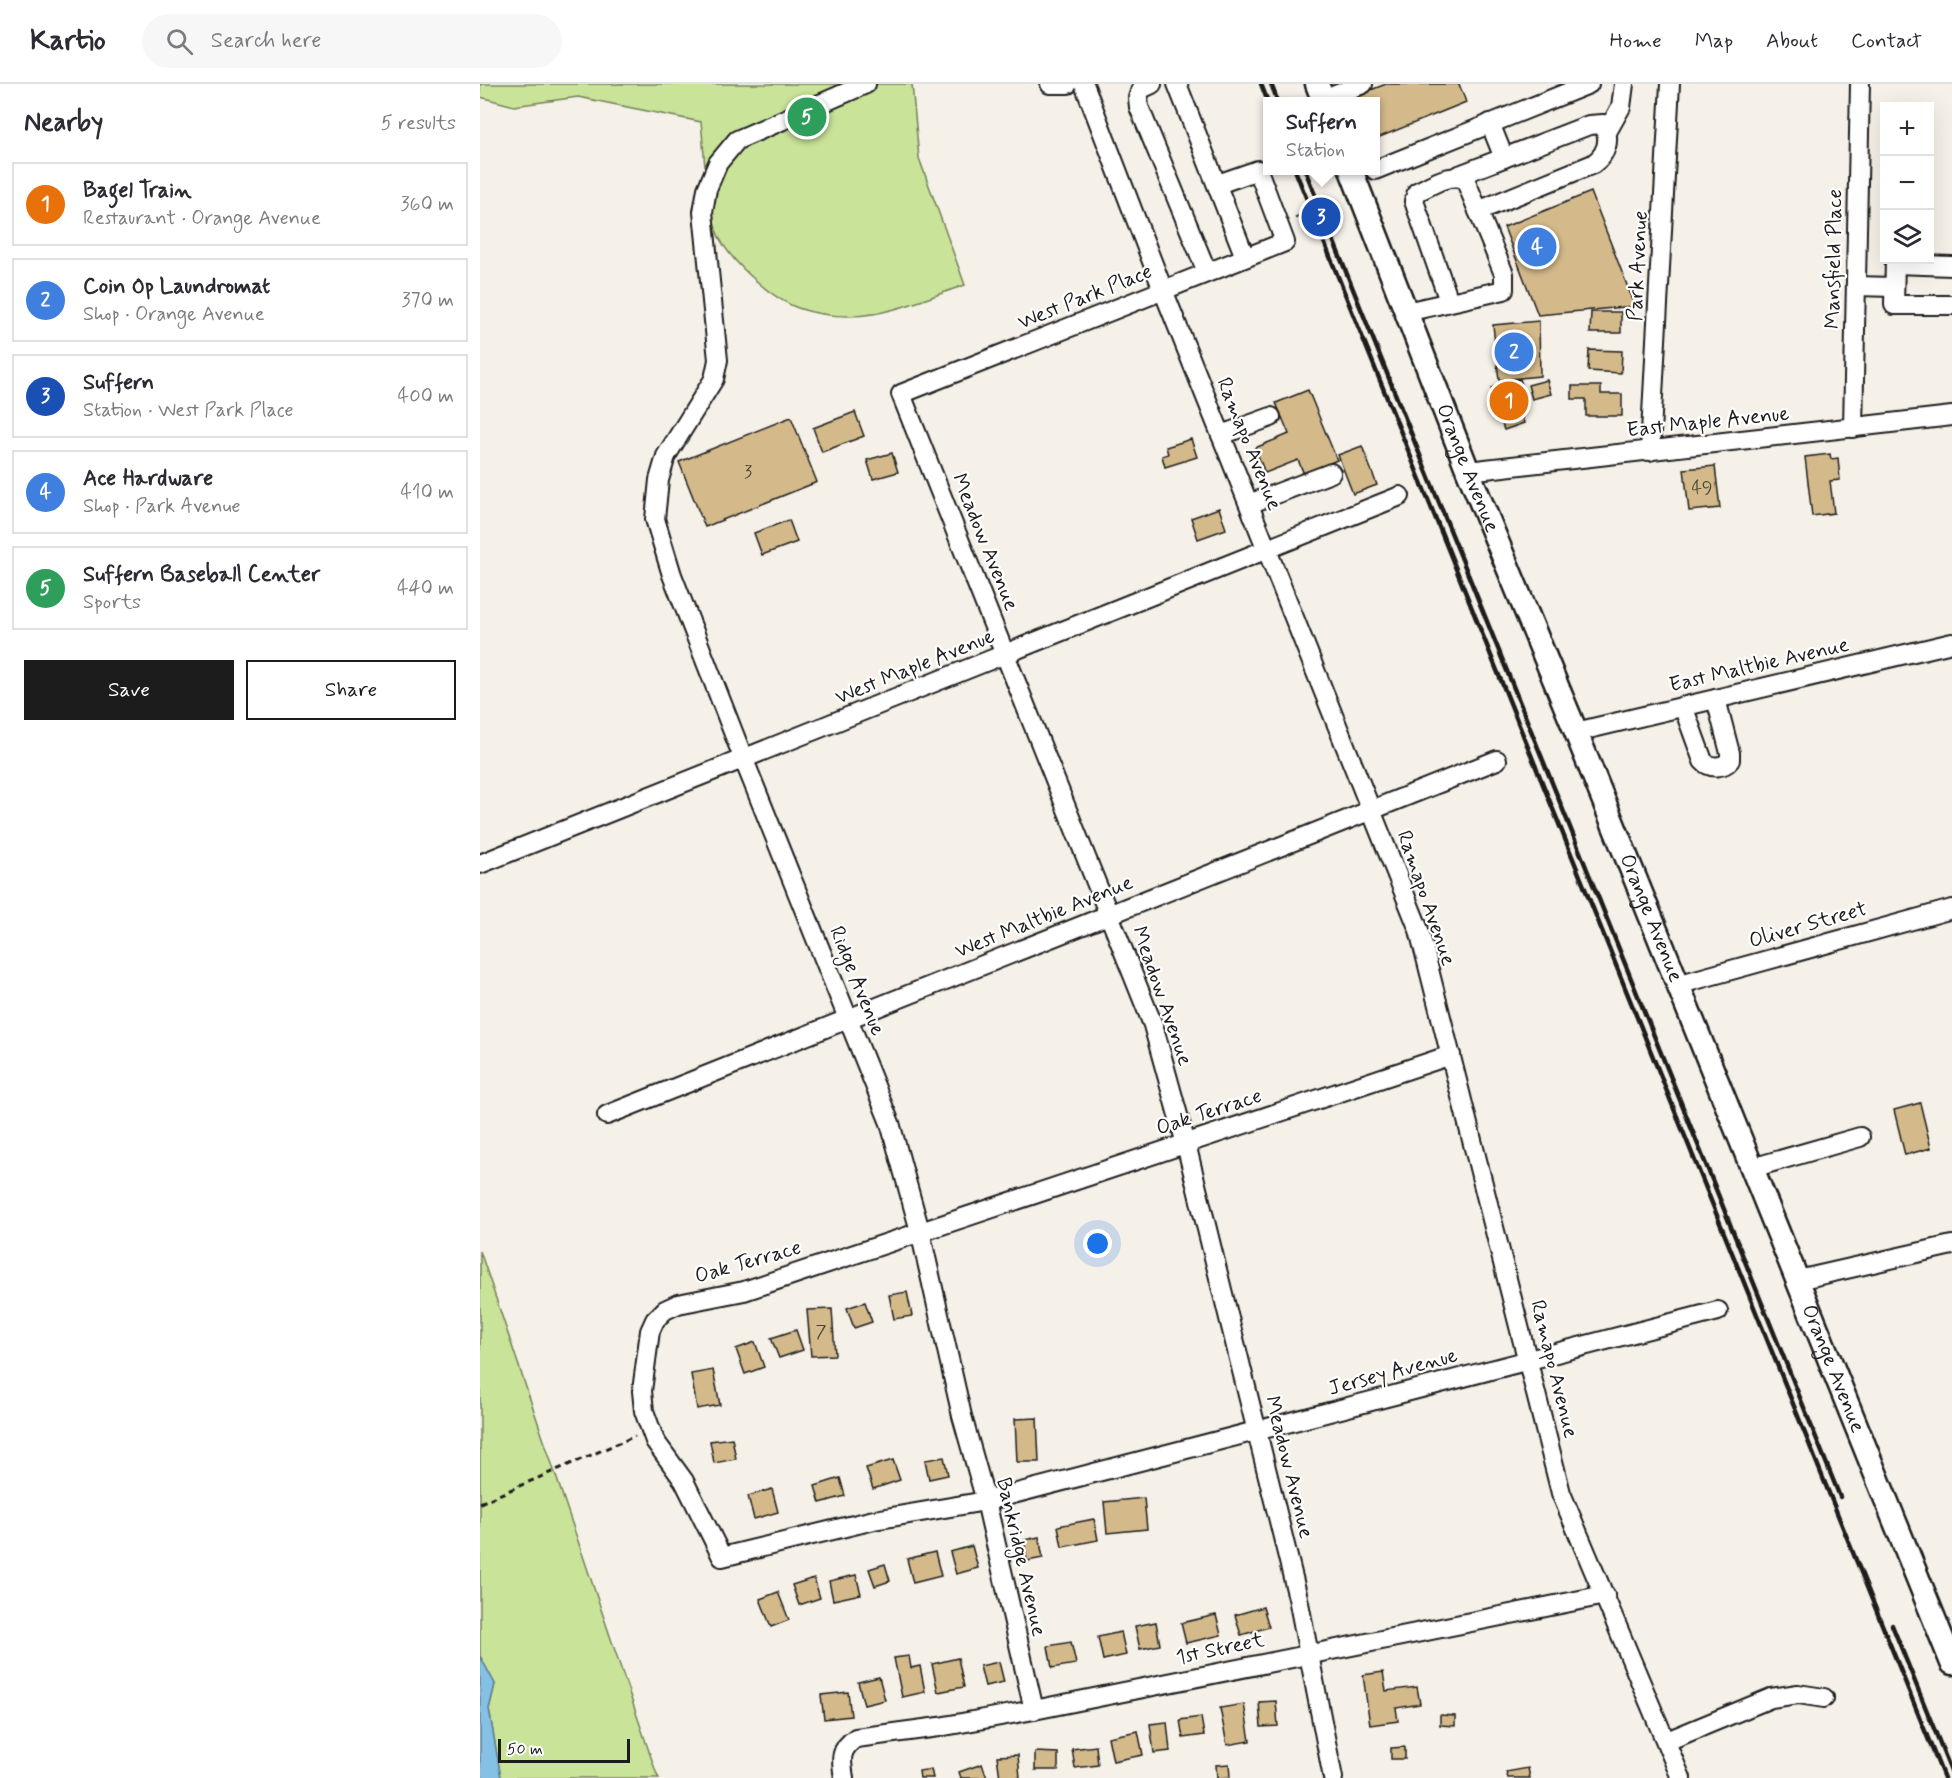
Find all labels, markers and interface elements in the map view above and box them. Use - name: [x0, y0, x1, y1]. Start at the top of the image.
- search box: [142, 14, 562, 68]
- text: Kartio: [30, 23, 106, 60]
- icon: search: [163, 25, 196, 58]
- text: Search here: [211, 27, 322, 55]
- text: Home: [1610, 27, 1662, 55]
- text: Map: [1695, 27, 1733, 55]
- text: About: [1766, 27, 1818, 55]
- text: Contact: [1851, 27, 1922, 55]
- pin: 5: [788, 94, 826, 140]
- popup: [1263, 97, 1380, 175]
- map controls: [1880, 102, 1934, 264]
- button: +: [1880, 102, 1934, 156]
- text: Nearby: [24, 106, 103, 140]
- text: Suffern: [1286, 109, 1357, 137]
- text: 5 results: [381, 110, 456, 137]
- text: Station: [1286, 137, 1345, 164]
- button: −: [1880, 156, 1934, 210]
- text: Bagel Train: [83, 177, 191, 205]
- street label: Mansfield Place: [1819, 189, 1849, 329]
- text: 1: [41, 191, 50, 218]
- text: 360 m: [401, 191, 454, 218]
- pin: 3: [1302, 194, 1340, 240]
- text: Restaurant · Orange Avenue: [83, 205, 321, 232]
- street label: Park Avenue: [1621, 210, 1655, 322]
- button: layers: [1880, 210, 1934, 264]
- pin: 4: [1518, 224, 1556, 270]
- street label: West Park Place: [1014, 257, 1156, 337]
- text: Coin Op Laundromat: [83, 273, 270, 301]
- text: 2: [41, 287, 50, 314]
- text: 370 m: [402, 287, 454, 314]
- text: Shop · Orange Avenue: [83, 301, 265, 328]
- pin: 2: [1494, 330, 1534, 374]
- text: Suffern: [83, 369, 154, 397]
- street label: Ramapo Avenue: [1210, 373, 1288, 515]
- pin: 1: [1490, 378, 1528, 424]
- text: 3: [41, 383, 50, 410]
- text: 400 m: [398, 383, 454, 410]
- text: Station · West Park Place: [83, 397, 294, 424]
- street label: Orange Avenue: [1429, 400, 1506, 536]
- street label: East Maple Avenue: [1625, 400, 1791, 444]
- house number: 3: [744, 460, 752, 484]
- text: Ace Hardware: [83, 465, 213, 493]
- street label: Meadow Avenue: [945, 469, 1025, 615]
- house number: 49: [1691, 476, 1713, 500]
- text: 4: [40, 479, 51, 506]
- text: 410 m: [400, 479, 454, 506]
- text: Shop · Park Avenue: [83, 493, 240, 520]
- text: Suffern Baseball Center: [83, 561, 320, 589]
- text: 5: [40, 575, 52, 602]
- text: 440 m: [397, 575, 454, 602]
- text: Sports: [83, 589, 141, 616]
- street label: West Maple Avenue: [831, 622, 999, 712]
- street label: East Maltbie Avenue: [1666, 631, 1852, 699]
- button: Save: [24, 660, 234, 720]
- button: Share: [246, 660, 456, 720]
- street label: Ramapo Avenue: [1390, 827, 1462, 969]
- street label: Orange Avenue: [1613, 850, 1690, 986]
- street label: West Maltbie Avenue: [951, 869, 1137, 965]
- street label: Oliver Street: [1746, 895, 1870, 955]
- street label: Ridge Avenue: [821, 922, 892, 1040]
- street label: Meadow Avenue: [1125, 923, 1199, 1069]
- street label: Oak Terrace: [1153, 1082, 1265, 1142]
- your location: [1083, 1229, 1112, 1258]
- street label: Oak Terrace: [692, 1233, 804, 1291]
- street label: Ramapo Avenue: [1523, 1297, 1585, 1441]
- street label: Orange Avenue: [1795, 1300, 1872, 1437]
- house number: 7: [816, 1320, 827, 1344]
- street label: Jersey Avenue: [1325, 1341, 1461, 1403]
- street label: Meadow Avenue: [1258, 1393, 1320, 1541]
- street label: Bankridge Avenue: [988, 1475, 1053, 1639]
- street label: 1st Street: [1173, 1626, 1267, 1672]
- scale bar: [498, 1736, 630, 1764]
- text: 50 m: [507, 1739, 543, 1760]

